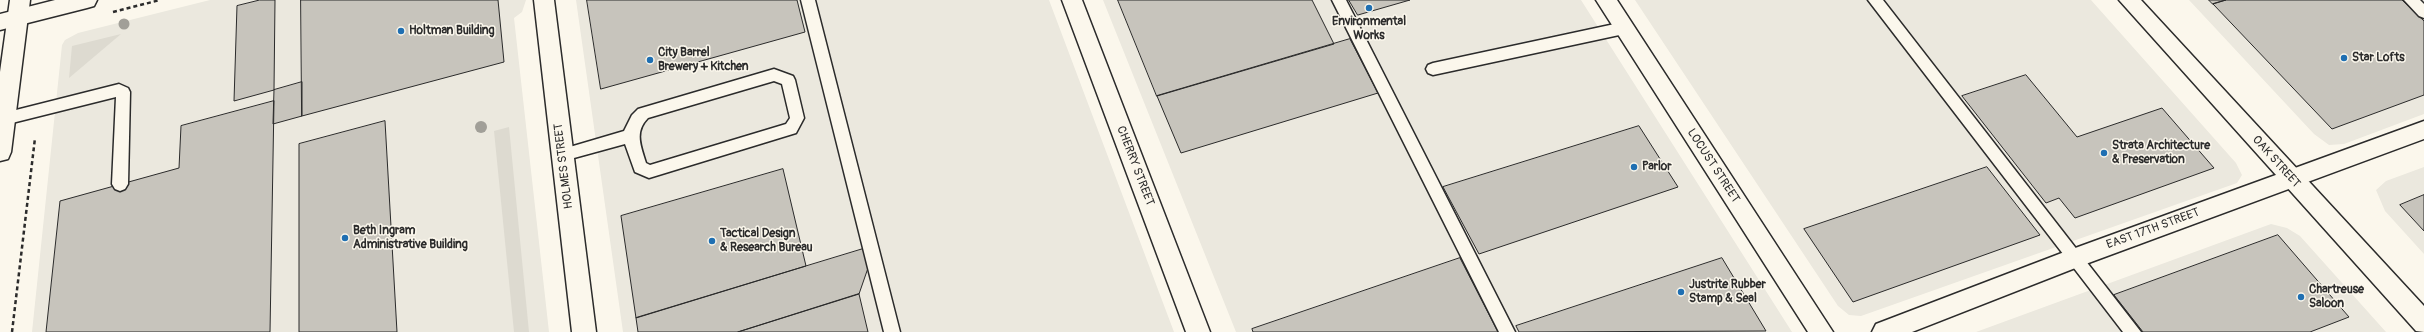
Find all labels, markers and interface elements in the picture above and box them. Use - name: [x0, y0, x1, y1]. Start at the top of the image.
- marker: Environmental Works: [1364, 3, 1374, 13]
- place label: Environmental Works: [1332, 15, 1406, 43]
- place label: Holtman Building: [409, 24, 495, 38]
- marker: Holtman Building: [396, 26, 406, 36]
- place label: City Barrel Brewery + Kitchen: [658, 46, 749, 74]
- place label: Star Lofts: [2352, 51, 2405, 65]
- marker: Star Lofts: [2339, 53, 2349, 63]
- marker: City Barrel Brewery + Kitchen: [645, 55, 655, 65]
- street label: HOLMES STREET: [552, 122, 576, 210]
- street label: CHERRY STREET: [1113, 124, 1157, 208]
- street label: LOCUST STREET: [1684, 126, 1742, 206]
- street label: OAK STREET: [2249, 133, 2303, 191]
- place label: Strata Architecture & Preservation: [2112, 139, 2210, 167]
- marker: Strata Architecture & Preservation: [2099, 148, 2109, 158]
- place label: Parlor: [1642, 160, 1672, 174]
- marker: Parlor: [1629, 162, 1639, 172]
- street label: EAST 17TH STREET: [2105, 205, 2201, 253]
- place label: Beth Ingram Administrative Building: [353, 224, 468, 252]
- place label: Tactical Design & Research Bureau: [720, 227, 813, 255]
- marker: Beth Ingram Administrative Building: [340, 233, 350, 243]
- marker: Tactical Design & Research Bureau: [707, 236, 717, 246]
- place label: Justrite Rubber Stamp & Seal: [1689, 278, 1766, 306]
- place label: Chartreuse Saloon: [2309, 283, 2364, 311]
- marker: Justrite Rubber Stamp & Seal: [1676, 287, 1686, 297]
- marker: Chartreuse Saloon: [2296, 292, 2306, 302]

